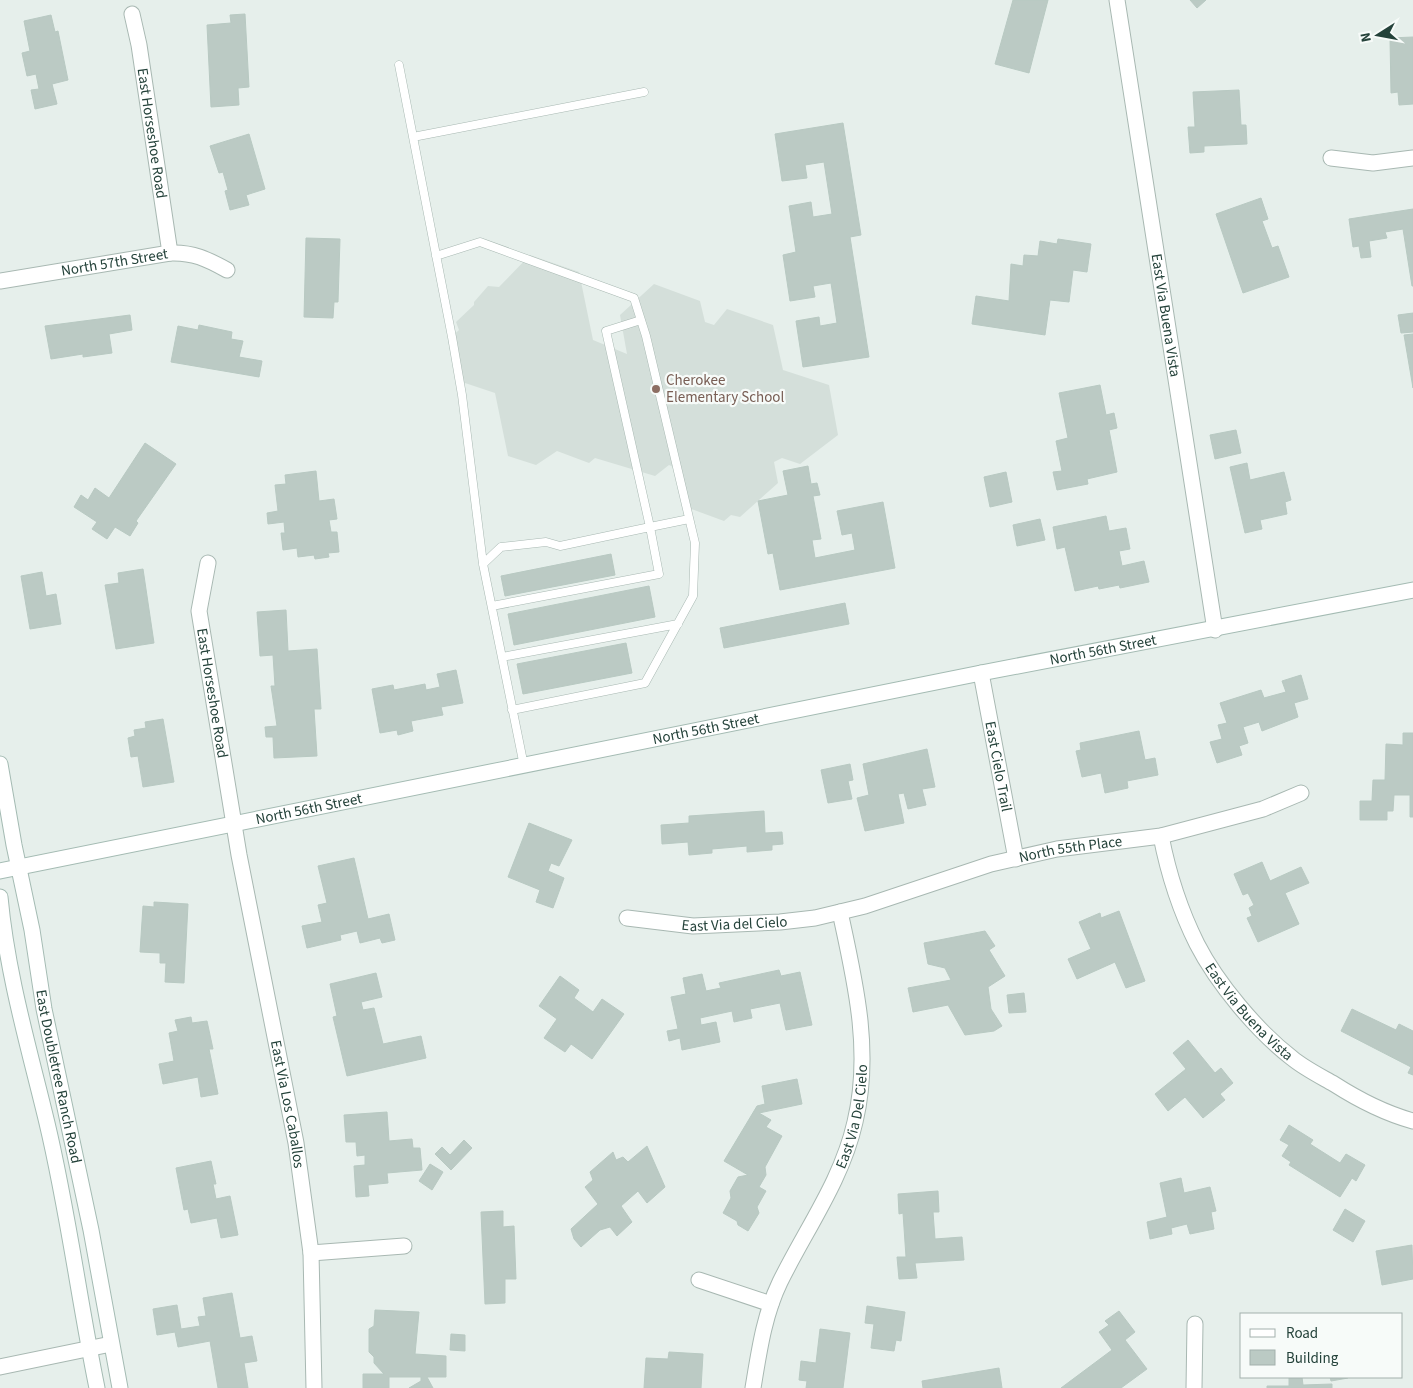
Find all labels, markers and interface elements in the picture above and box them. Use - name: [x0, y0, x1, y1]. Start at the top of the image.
- north arrow: [1353, 10, 1403, 60]
- text: N: [1356, 31, 1377, 44]
- street label: East Horseshoe Road: [132, 67, 172, 200]
- street label: North 57th Street: [59, 243, 170, 281]
- street label: East Via Buena Vista: [1146, 252, 1186, 378]
- place label: Cherokee Elementary School: [666, 370, 784, 408]
- marker: Cherokee Elementary School: [650, 383, 662, 395]
- street label: East Horseshoe Road: [191, 626, 233, 760]
- street label: North 56th Street: [1048, 629, 1158, 670]
- street label: North 56th Street: [651, 708, 761, 750]
- street label: East Cielo Trail: [980, 719, 1017, 813]
- street label: North 56th Street: [254, 788, 364, 830]
- street label: North 55th Place: [1017, 830, 1123, 868]
- street label: East Via del Cielo: [680, 911, 789, 937]
- street label: East Via Buena Vista: [1200, 959, 1298, 1066]
- street label: East Doubletree Ranch Road: [31, 988, 87, 1165]
- street label: East Via Los Caballos: [265, 1038, 310, 1169]
- street label: East Via Del Cielo: [830, 1064, 873, 1172]
- legend: [1240, 1313, 1403, 1378]
- text: Road: [1286, 1323, 1318, 1344]
- text: Building: [1286, 1348, 1339, 1369]

